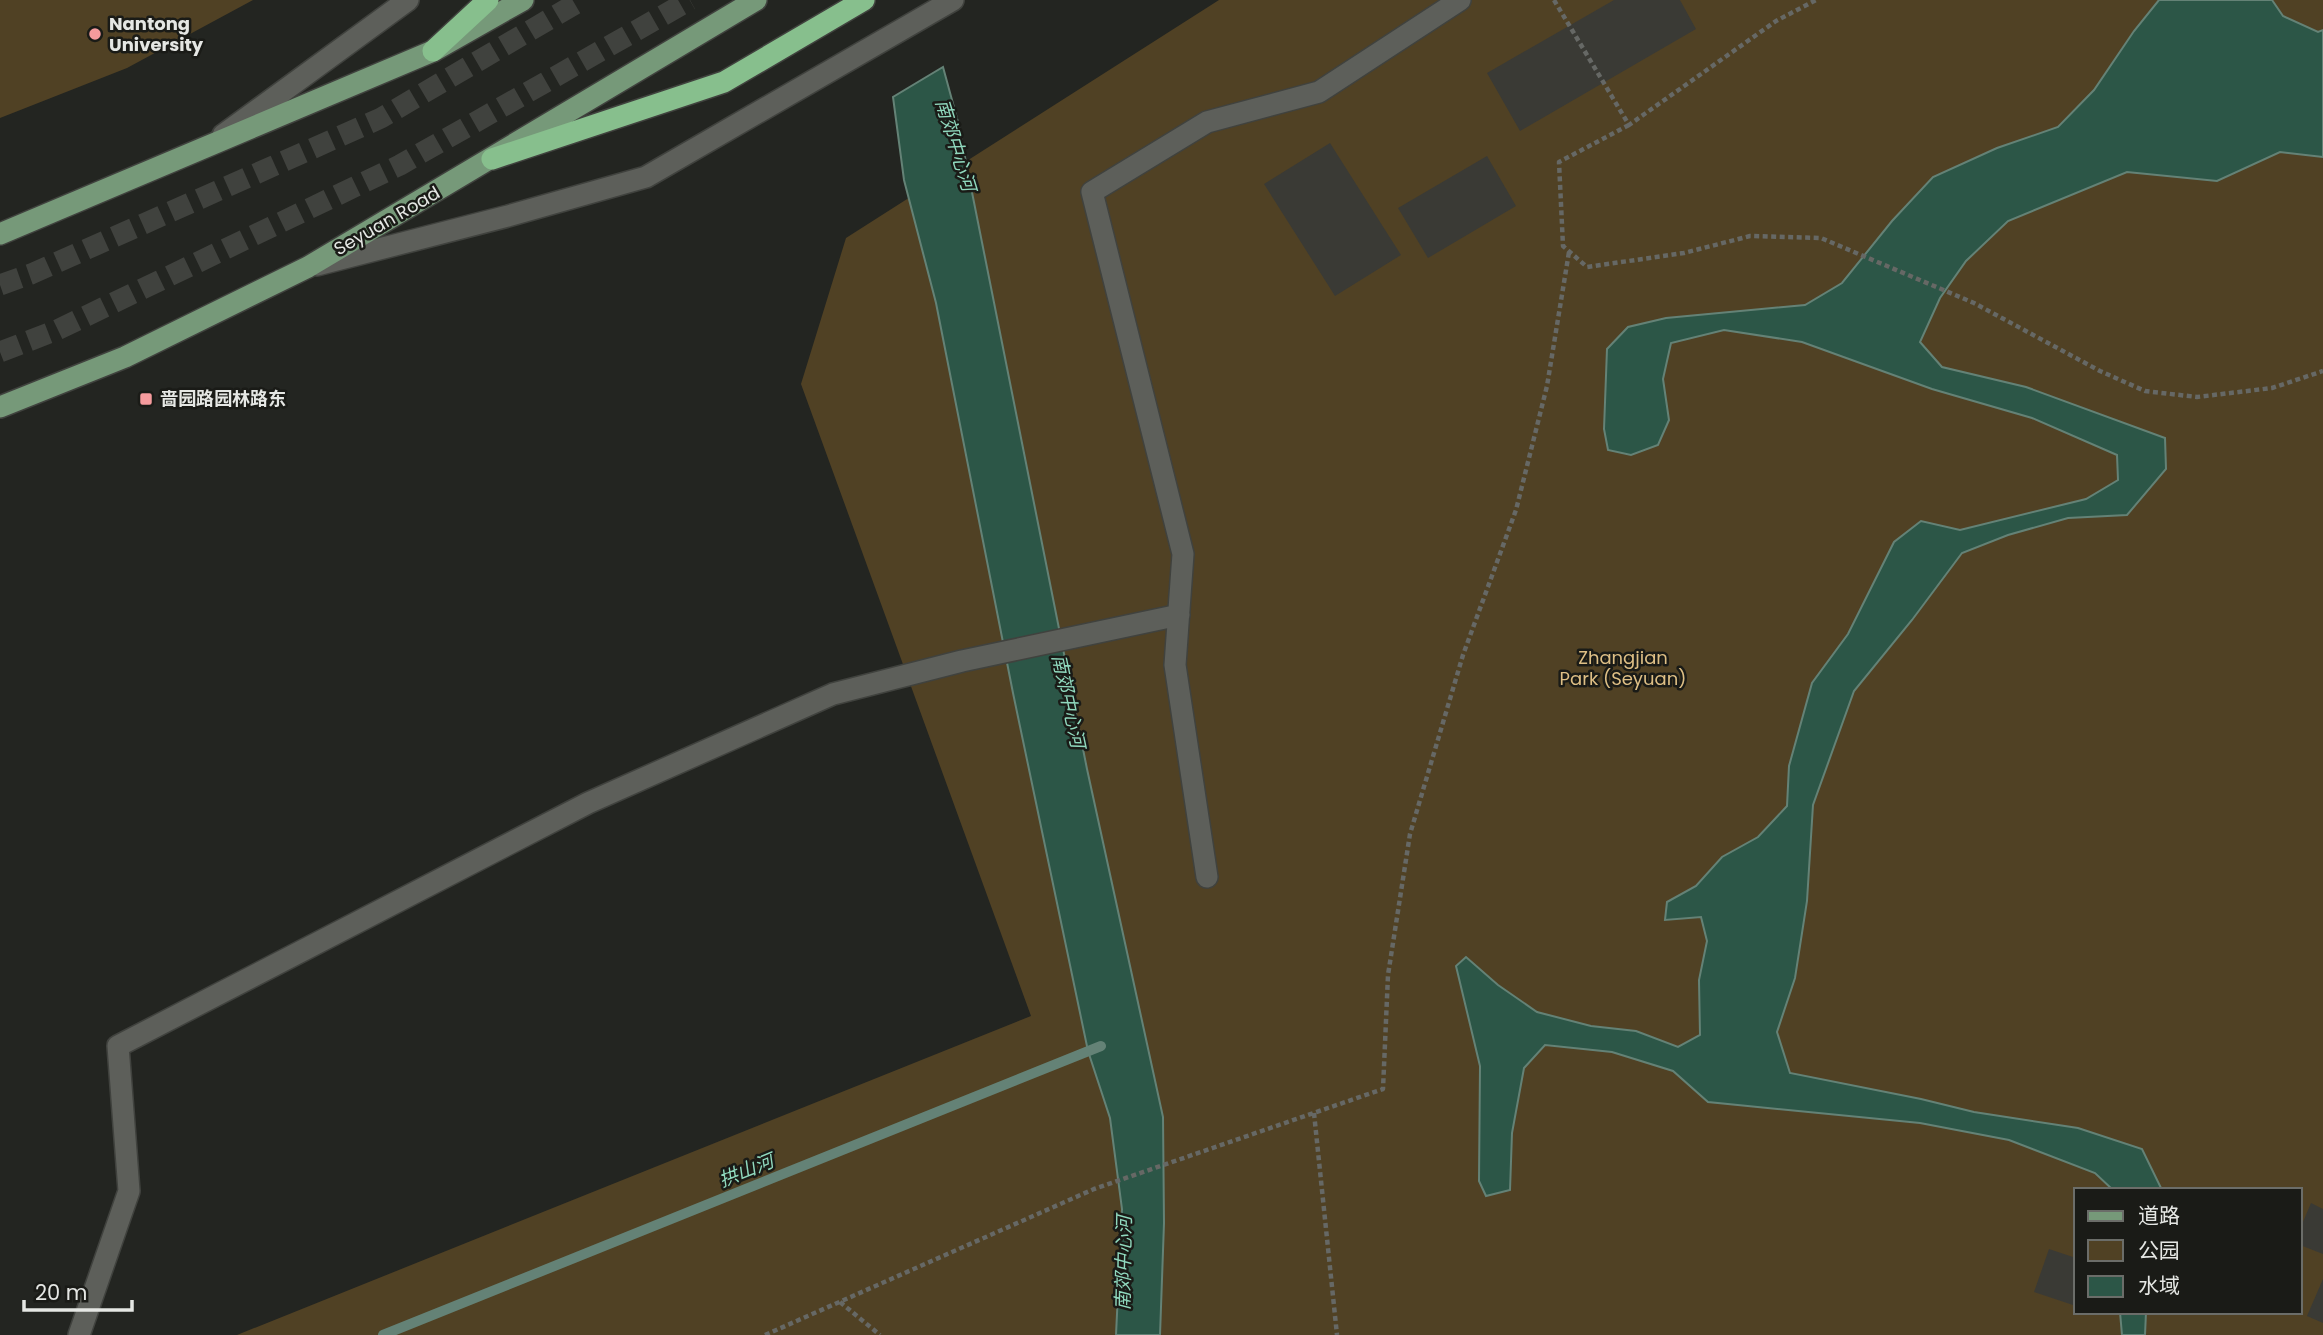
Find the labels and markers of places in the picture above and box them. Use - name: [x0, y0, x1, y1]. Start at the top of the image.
- place label: Nantong University: [109, 11, 204, 57]
- marker: Nantong University: [87, 26, 103, 42]
- place label: 啬园路园林路东: [160, 386, 286, 411]
- marker: 啬园路园林路东: [138, 391, 154, 407]

